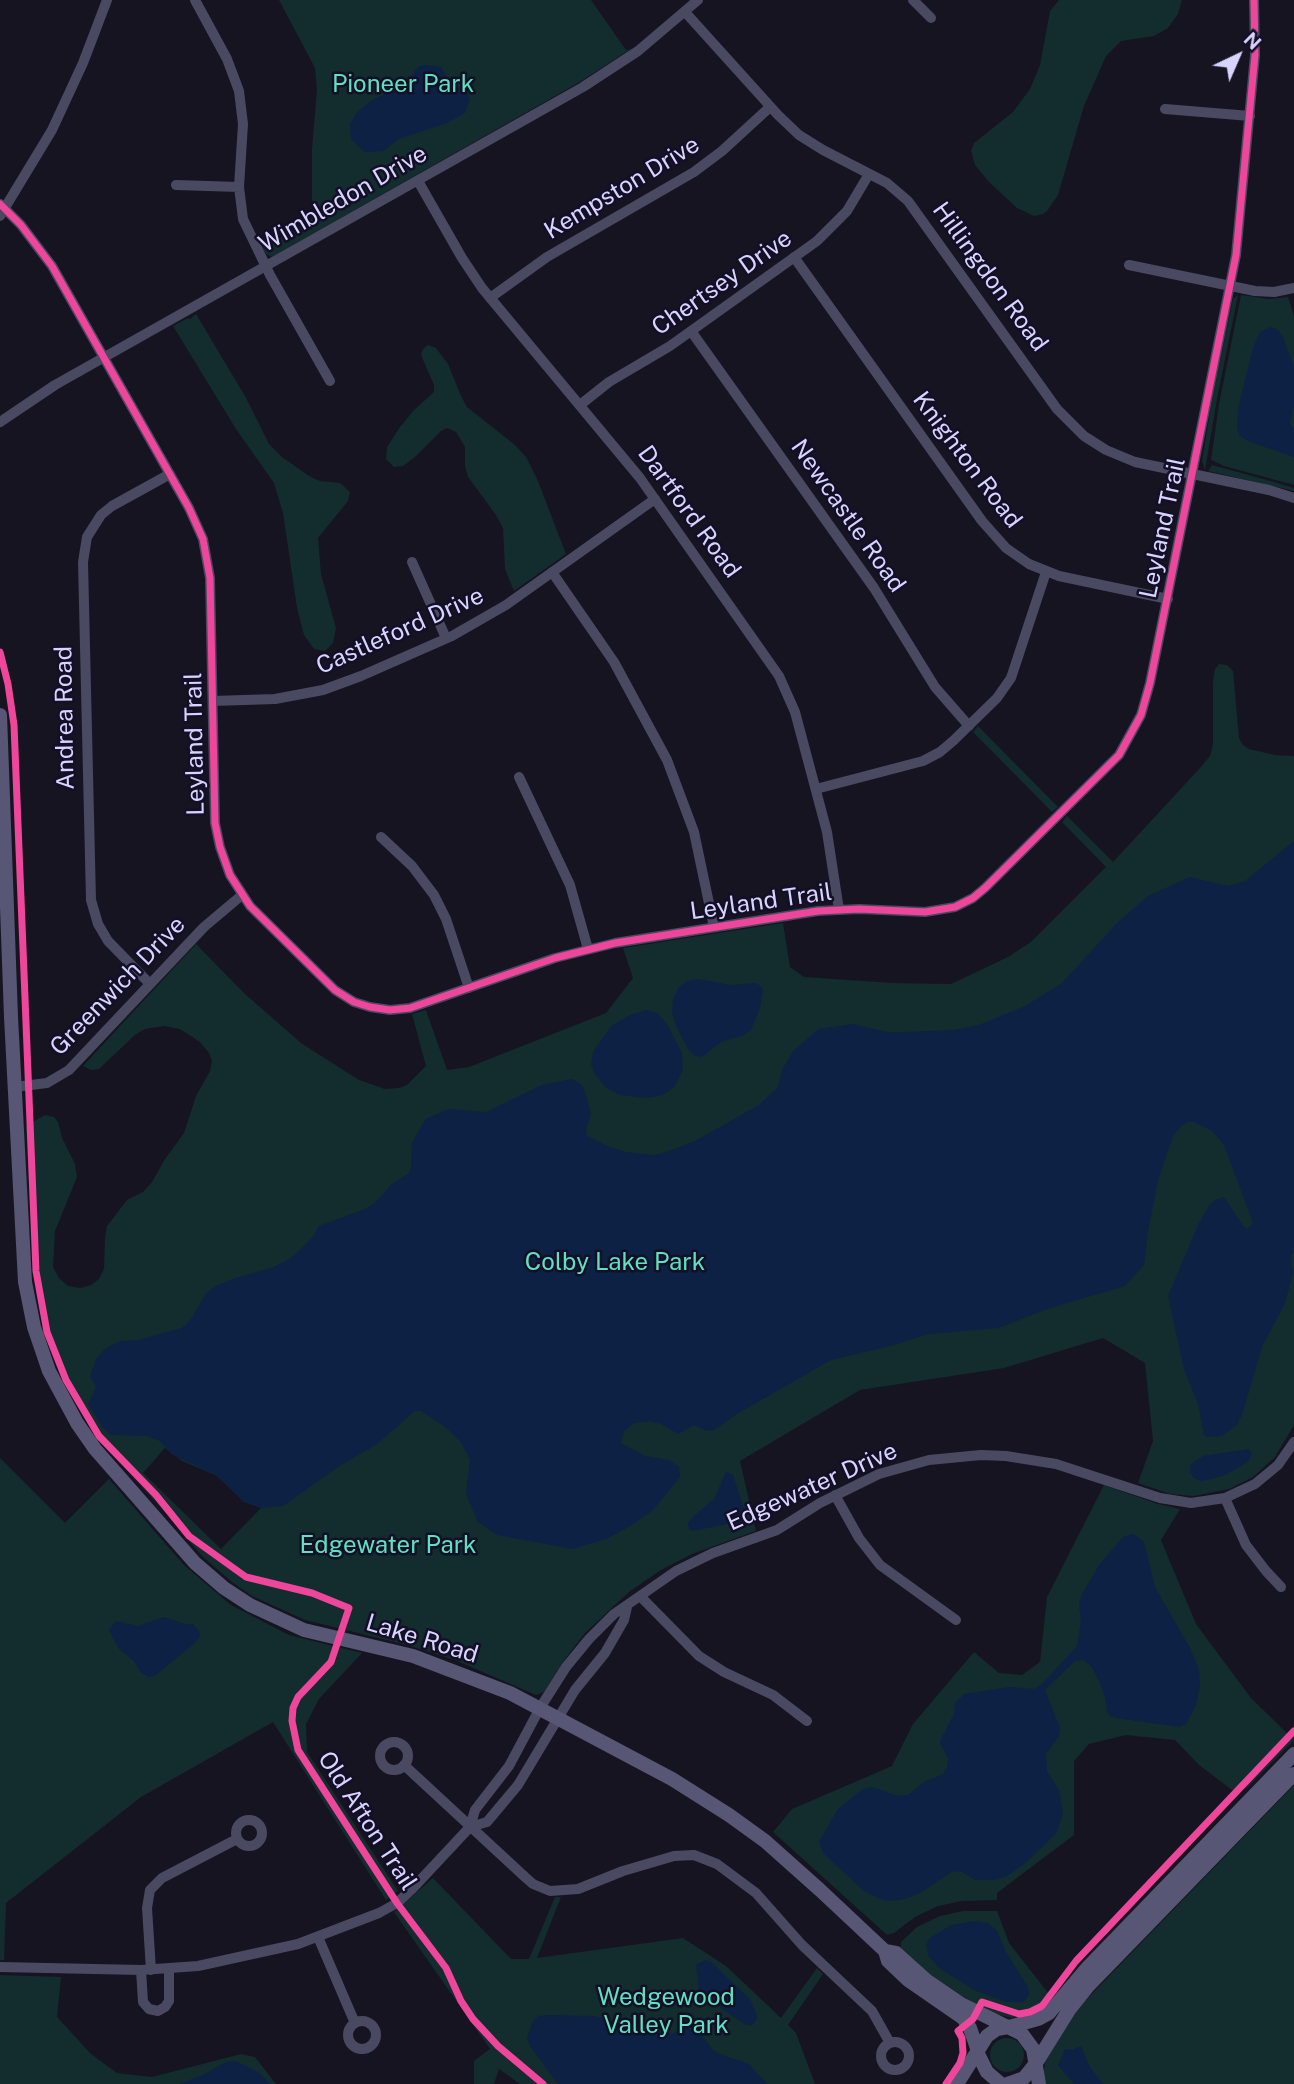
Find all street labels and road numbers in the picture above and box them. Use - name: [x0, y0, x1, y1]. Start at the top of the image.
- street label: Kempston Drive: [539, 130, 705, 246]
- street label: Wimbledon Drive: [254, 139, 432, 259]
- street label: Hillingdon Road: [926, 197, 1054, 357]
- street label: Chertsey Drive: [647, 224, 797, 342]
- street label: Knighton Road: [906, 386, 1028, 534]
- street label: Newcastle Road: [785, 434, 911, 598]
- street label: Dartford Road: [631, 440, 747, 584]
- street label: Leyland Trail: [1134, 455, 1192, 601]
- street label: Castleford Drive: [312, 581, 488, 681]
- street label: Andrea Road: [49, 646, 81, 790]
- street label: Leyland Trail: [179, 672, 211, 816]
- street label: Leyland Trail: [688, 878, 834, 926]
- street label: Greenwich Drive: [44, 911, 192, 1061]
- street label: Edgewater Drive: [722, 1437, 902, 1537]
- street label: Lake Road: [362, 1608, 482, 1670]
- street label: Old Afton Trail: [311, 1746, 423, 1896]

